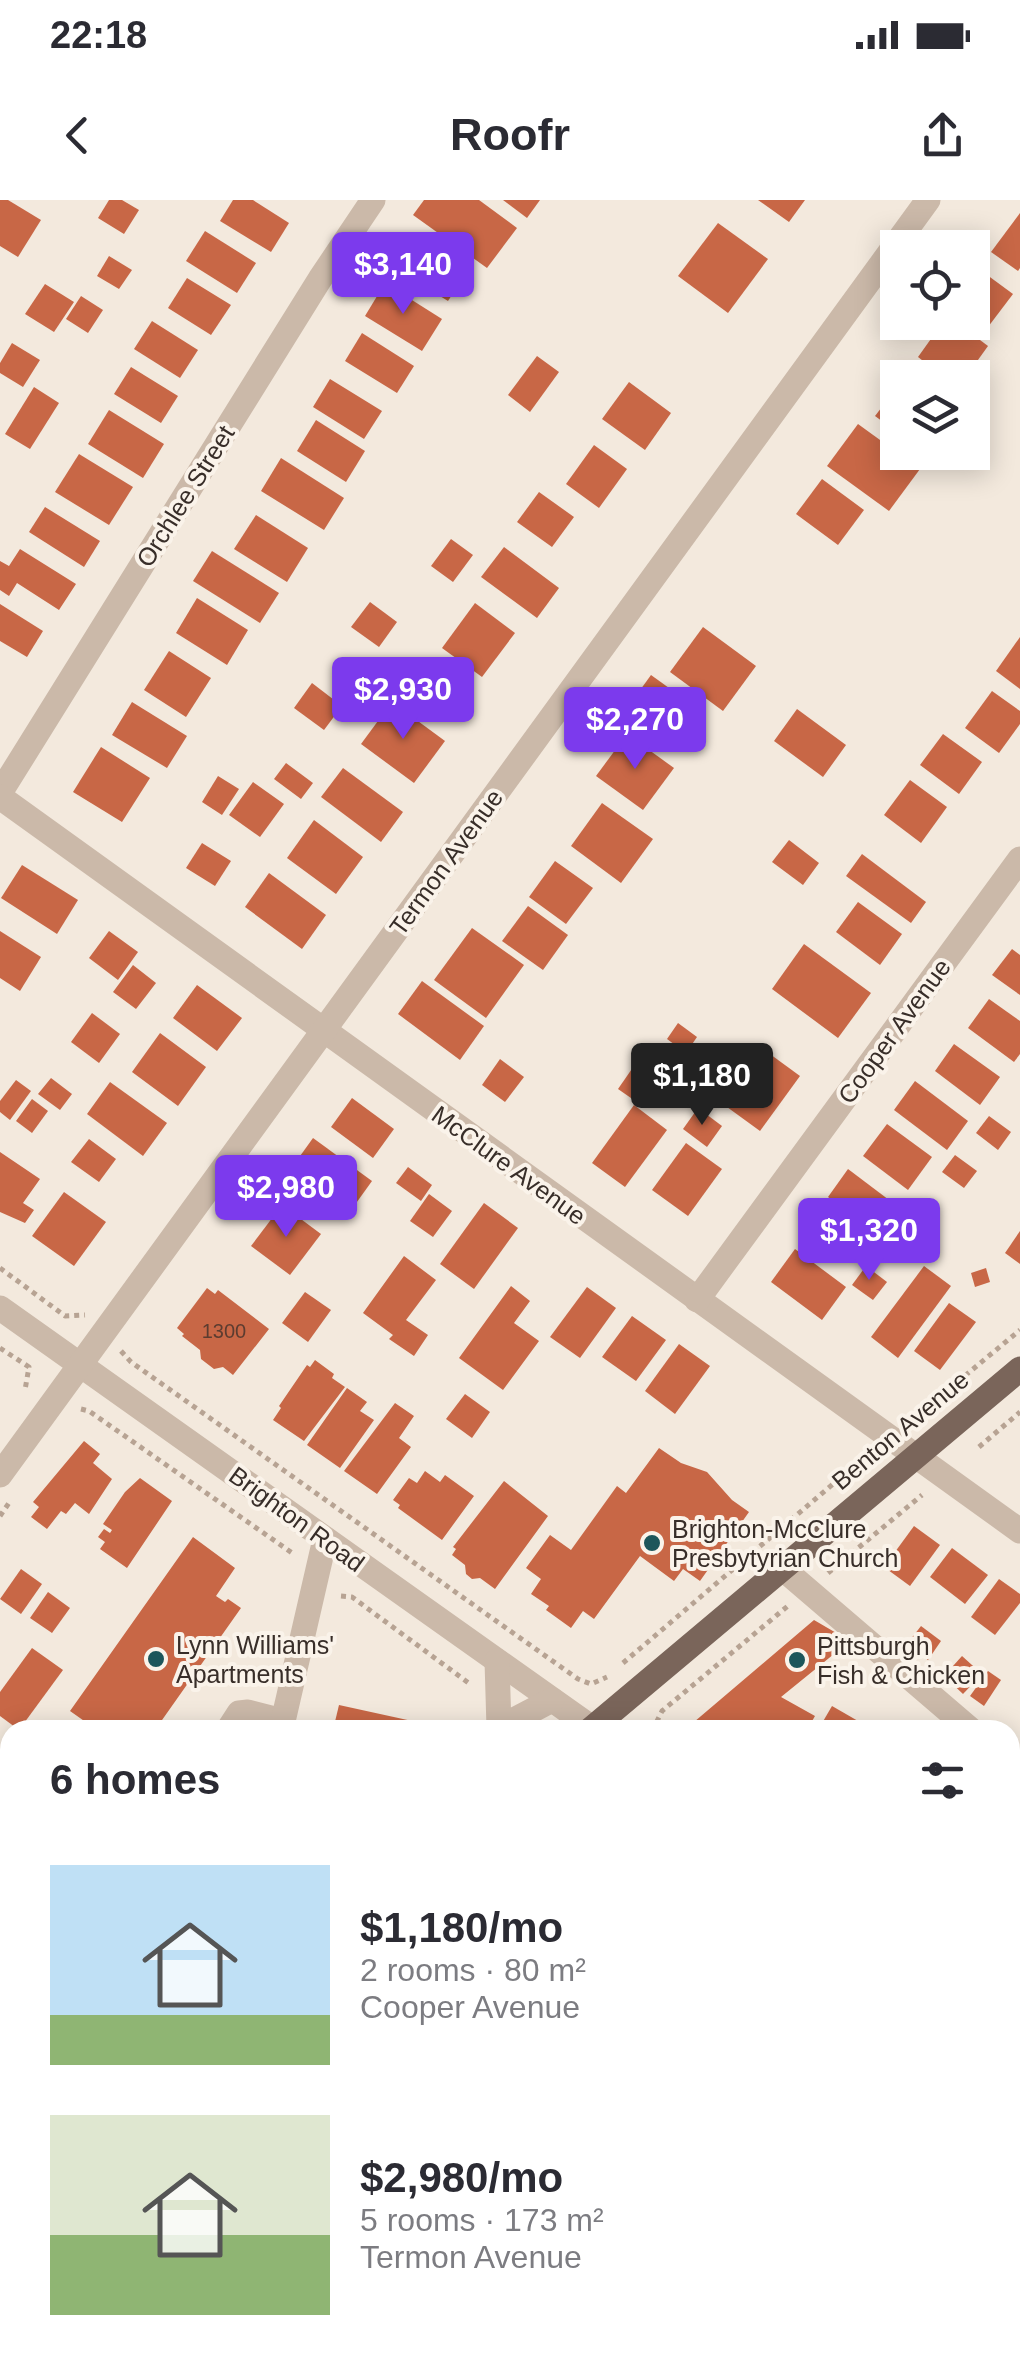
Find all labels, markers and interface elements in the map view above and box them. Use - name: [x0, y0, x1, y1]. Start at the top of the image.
- text: 22:18: [50, 14, 147, 56]
- icon: back: [50, 108, 105, 163]
- icon: share: [915, 108, 970, 163]
- text: Roofr: [450, 109, 570, 160]
- map controls: [880, 230, 990, 470]
- button: locate: [880, 230, 990, 340]
- pin: $3,140: [322, 232, 484, 317]
- text: $3,140: [354, 246, 452, 282]
- button: layers: [880, 360, 990, 470]
- street label: Orchlee Street: [130, 420, 240, 572]
- pin: $2,930: [322, 657, 484, 742]
- text: $2,930: [354, 671, 452, 707]
- pin: $2,270: [554, 687, 716, 772]
- text: $2,270: [586, 701, 684, 737]
- street label: Termon Avenue: [384, 784, 508, 940]
- street label: Cooper Avenue: [832, 953, 956, 1109]
- pin: $1,180: [621, 1043, 783, 1128]
- text: $1,180: [653, 1057, 751, 1093]
- street label: McClure Avenue: [427, 1100, 591, 1230]
- pin: $2,980: [205, 1155, 367, 1240]
- text: $2,980: [237, 1169, 335, 1205]
- pin: $1,320: [788, 1198, 950, 1283]
- text: $1,320: [820, 1212, 918, 1248]
- house number: 1300: [202, 1320, 246, 1342]
- street label: Benton Avenue: [826, 1365, 974, 1495]
- street label: Brighton Road: [224, 1461, 370, 1577]
- place label: Brighton-McClure Presbytyrian Church: [672, 1515, 898, 1572]
- marker: Brighton-McClure Presbytyrian Church: [641, 1532, 663, 1554]
- place label: Lynn Williams' Apartments: [176, 1631, 334, 1688]
- place label: Pittsburgh Fish & Chicken: [817, 1632, 985, 1689]
- marker: Lynn Williams' Apartments: [145, 1648, 167, 1670]
- marker: Pittsburgh Fish & Chicken: [786, 1649, 808, 1671]
- icon: filters: [915, 1753, 970, 1808]
- text: 6 homes: [50, 1756, 220, 1803]
- text: $1,180/mo: [360, 1904, 563, 1951]
- icon: home: [130, 1905, 250, 2025]
- text: 2 rooms · 80 m²: [360, 1952, 586, 1988]
- text: Cooper Avenue: [360, 1989, 580, 2025]
- text: $2,980/mo: [360, 2154, 563, 2201]
- icon: home: [130, 2155, 250, 2275]
- text: 5 rooms · 173 m²: [360, 2202, 604, 2238]
- text: Termon Avenue: [360, 2239, 582, 2275]

